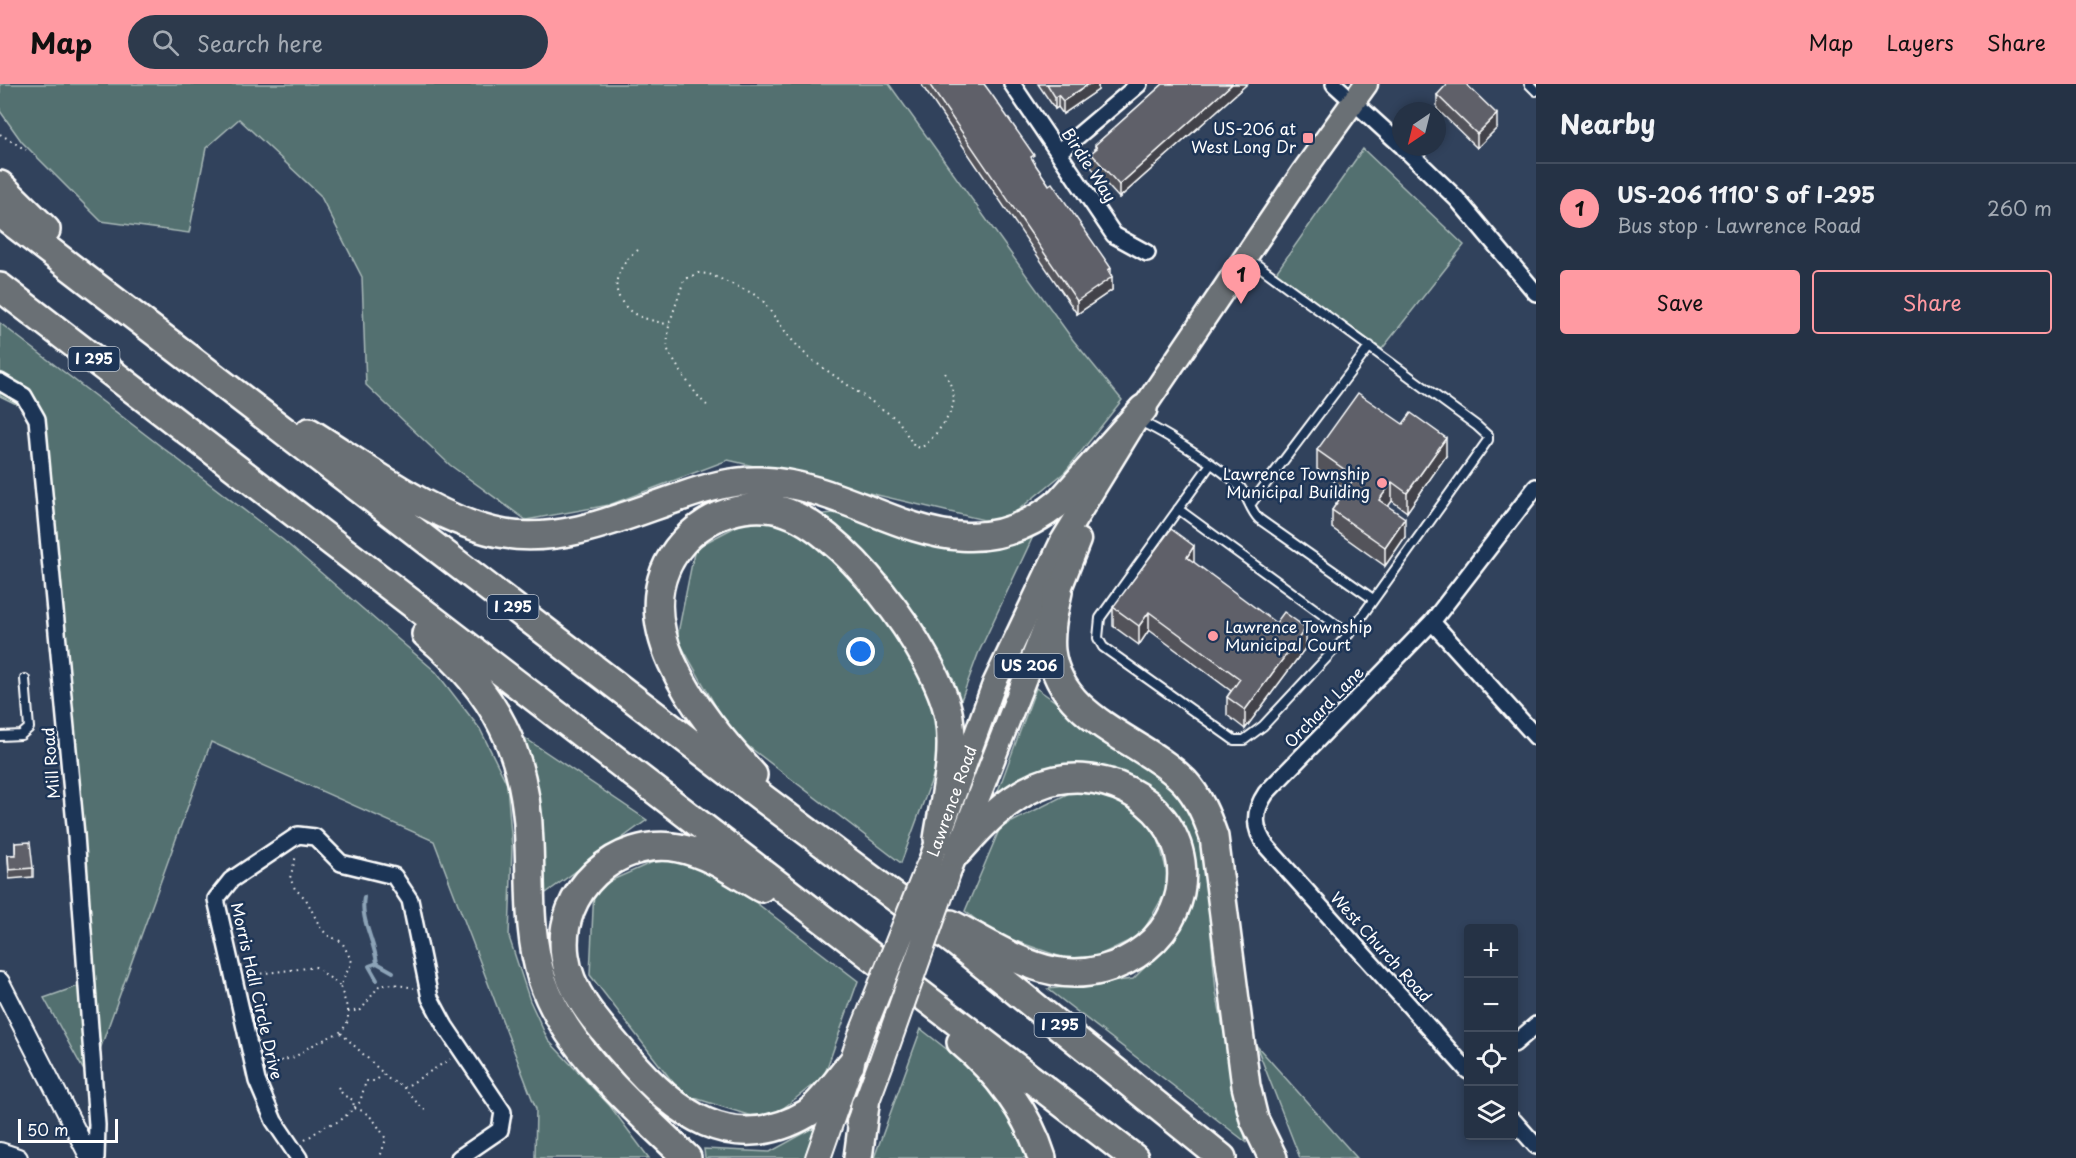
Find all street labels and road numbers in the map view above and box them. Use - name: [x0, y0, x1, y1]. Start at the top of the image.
- street label: Birdie Way: [1057, 123, 1123, 206]
- road number: I 295: [68, 347, 119, 371]
- road number: I 295: [488, 595, 538, 619]
- road number: US 206: [994, 654, 1064, 678]
- street label: Orchard Lane: [1278, 660, 1369, 753]
- street label: Mill Road: [35, 726, 65, 800]
- street label: Lawrence Road: [920, 742, 982, 860]
- street label: West Church Road: [1325, 886, 1438, 1007]
- street label: Morris Hall Circle Drive: [226, 900, 290, 1082]
- road number: I 295: [1034, 1013, 1086, 1037]

